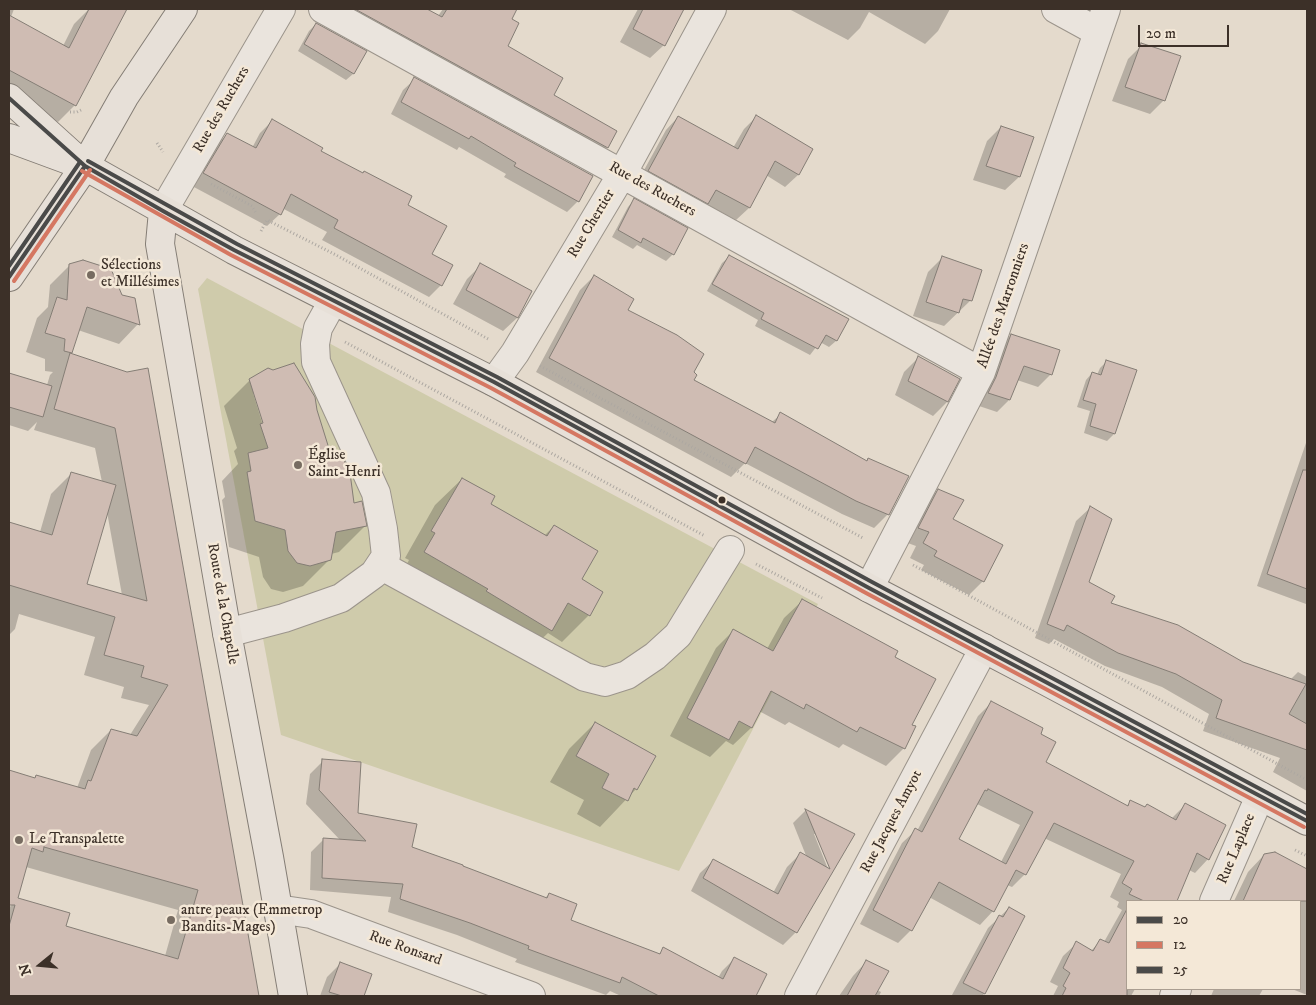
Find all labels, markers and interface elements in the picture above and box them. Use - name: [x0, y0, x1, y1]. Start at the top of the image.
- scale bar: [1141, 15, 1232, 47]
- text: 20 m: [1146, 24, 1176, 43]
- street label: Rue des Ruchers: [190, 64, 254, 156]
- street label: Rue des Ruchers: [605, 159, 699, 221]
- street label: Rue Chertier: [565, 186, 619, 262]
- street label: Allée des Marronniers: [974, 241, 1034, 371]
- place label: Sélections et Millésimes: [101, 257, 179, 292]
- marker: Sélections et Millésimes: [85, 269, 97, 281]
- place label: Église Saint-Henri: [308, 447, 381, 482]
- marker: Église Saint-Henri: [292, 459, 304, 471]
- unlabelled marker: [717, 495, 727, 505]
- street label: Route de la Chapelle: [202, 542, 242, 666]
- street label: Rue Jacques Amyot: [857, 767, 927, 877]
- street label: Rue Laplace: [1214, 811, 1260, 887]
- place label: Le Transpalette: [29, 831, 124, 849]
- marker: Le Transpalette: [13, 834, 25, 846]
- legend: [1126, 900, 1301, 990]
- place label: antre peaux (Emmetrop Bandits-Mages): [181, 902, 322, 937]
- text: 20: [1173, 910, 1188, 929]
- marker: antre peaux (Emmetrop Bandits-Mages): [165, 914, 177, 926]
- street label: Rue Ronsard: [366, 928, 444, 970]
- text: 12: [1173, 935, 1186, 954]
- north arrow: [15, 940, 65, 990]
- text: 25: [1173, 960, 1188, 979]
- text: N: [15, 961, 36, 978]

